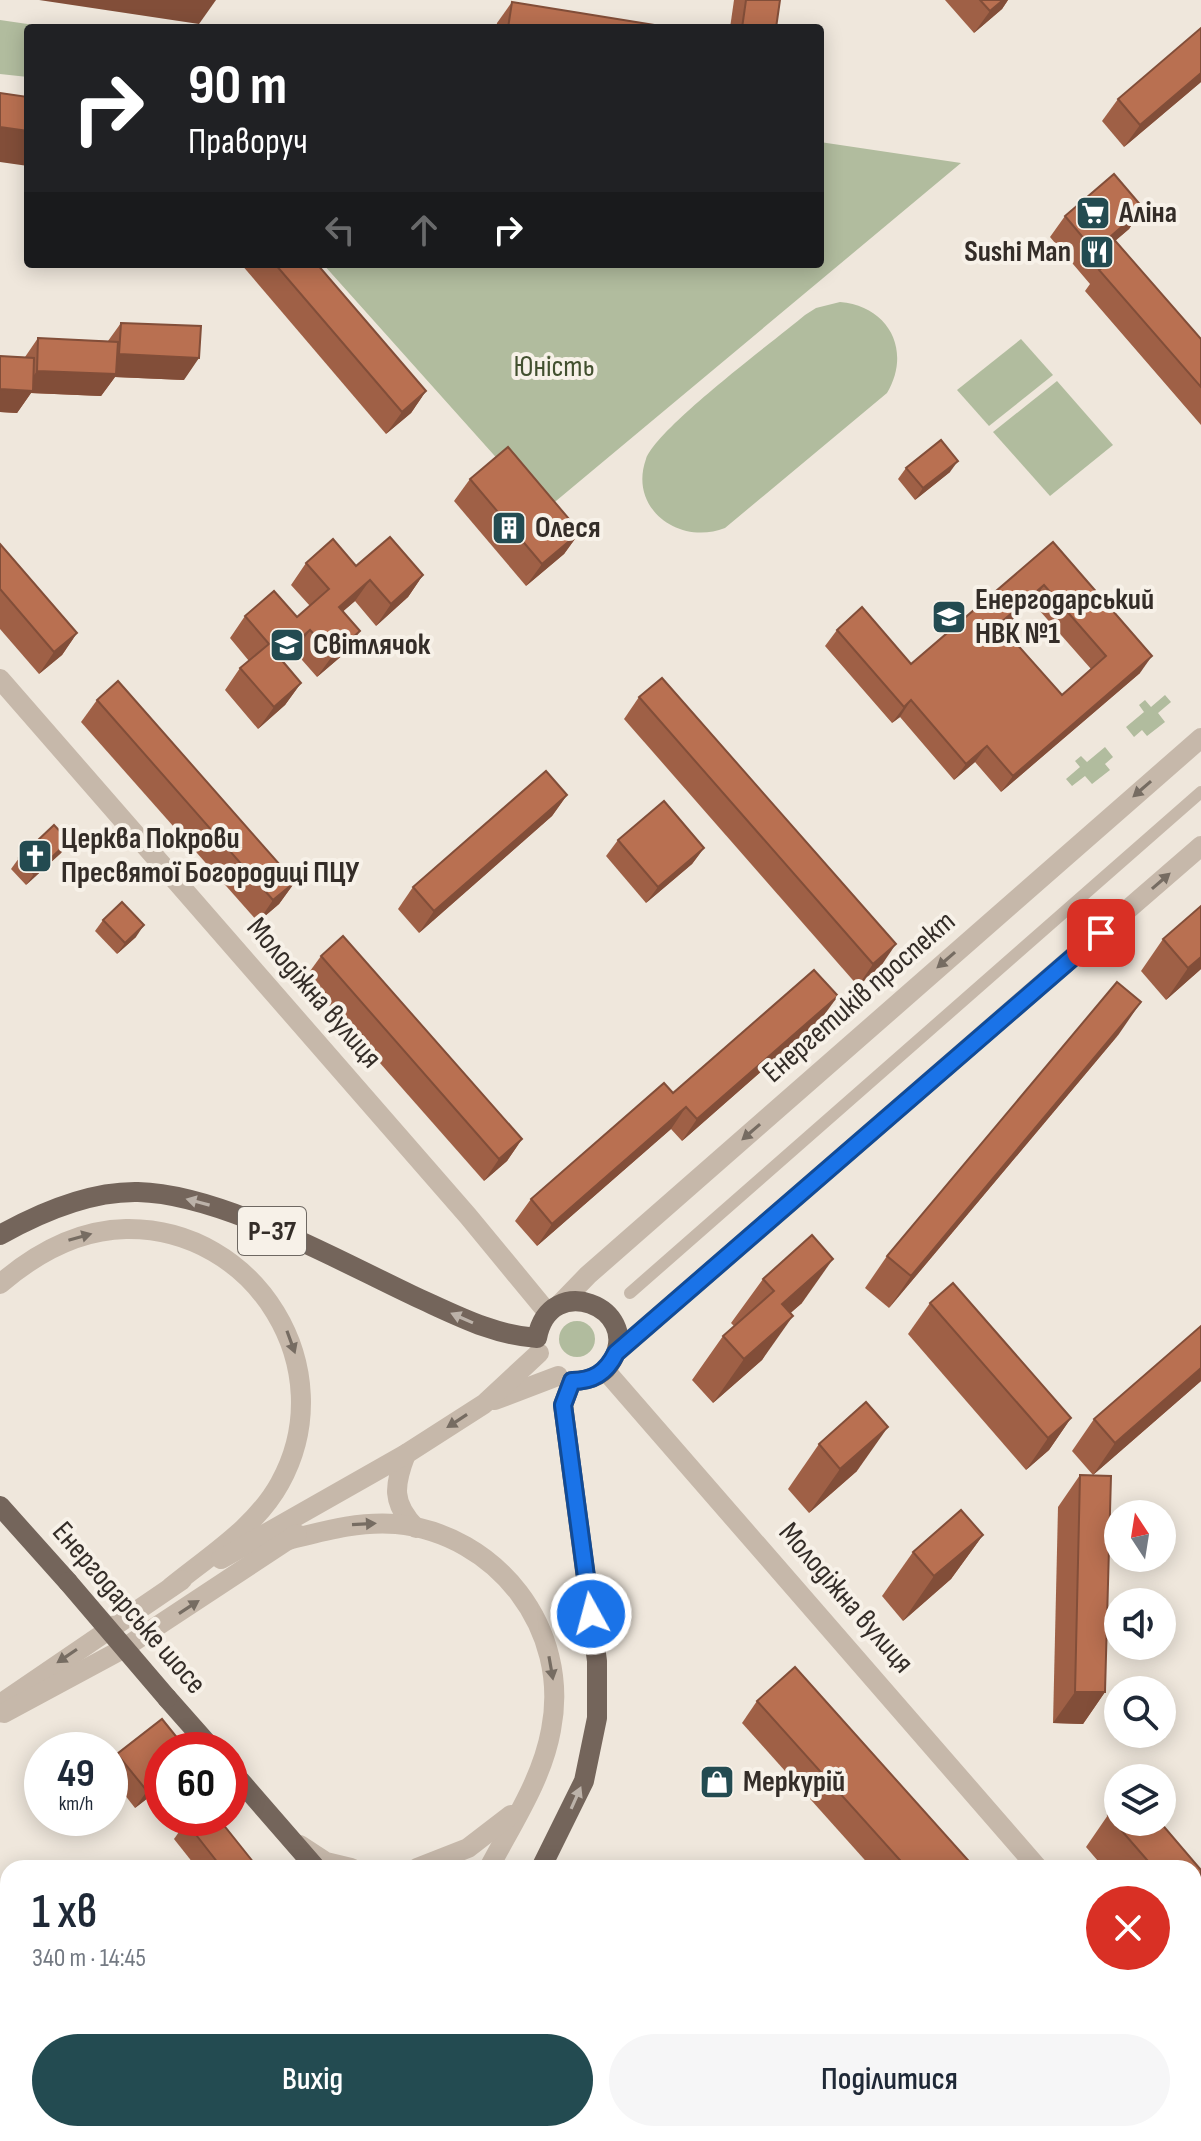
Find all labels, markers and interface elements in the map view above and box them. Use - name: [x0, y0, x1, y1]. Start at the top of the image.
- text: 90 m: [188, 53, 287, 120]
- icon: right: [56, 56, 160, 160]
- text: Праворуч: [188, 121, 308, 164]
- supermarket icon: Аліна: [1074, 194, 1112, 232]
- place label: Аліна: [1118, 195, 1177, 231]
- icon: left: [318, 208, 362, 252]
- icon: ahead: [402, 208, 446, 252]
- icon: right: [486, 208, 530, 252]
- restaurant icon: Sushi Man: [1078, 233, 1116, 271]
- place label: Sushi Man: [964, 234, 1071, 270]
- park label: Юність: [513, 349, 595, 385]
- building icon: Олеся: [490, 509, 528, 547]
- place label: Олеся: [535, 510, 601, 546]
- place label: Енергодарський НВК №1: [975, 582, 1154, 652]
- school or university icon: Енергодарський НВК №1: [930, 598, 968, 636]
- school or university icon: Світлячок: [268, 626, 306, 664]
- place label: Світлячок: [313, 627, 431, 663]
- one-way arrow: [1133, 780, 1152, 798]
- place label: Церква Покрови Пресвятої Богородиці ПЦУ: [61, 821, 359, 891]
- church icon: Церква Покрови Пресвятої Богородиці ПЦУ: [16, 837, 54, 875]
- one-way arrow: [1152, 872, 1171, 890]
- pin: [1067, 899, 1135, 967]
- street label: Енергетиків проспект: [755, 904, 963, 1090]
- street label: Молодіжна вулиця: [239, 910, 389, 1076]
- icon: arrive: [1079, 911, 1123, 955]
- one-way arrow: [937, 951, 957, 968]
- one-way arrow: [741, 1122, 760, 1140]
- one-way arrow: [186, 1196, 211, 1208]
- road number: Р-37: [238, 1207, 306, 1255]
- one-way arrow: [69, 1230, 93, 1243]
- one-way arrow: [450, 1311, 474, 1324]
- one-way arrow: [285, 1330, 297, 1354]
- one-way arrow: [447, 1413, 468, 1428]
- north arrow: [1104, 1500, 1176, 1572]
- map controls: [1104, 1500, 1176, 1836]
- street label: Енергодарське шосе: [44, 1515, 214, 1701]
- street label: Молодіжна вулиця: [771, 1515, 921, 1681]
- one-way arrow: [352, 1518, 377, 1531]
- position arrow: [549, 1572, 633, 1656]
- button: sound: [1104, 1588, 1176, 1660]
- one-way arrow: [178, 1600, 200, 1614]
- one-way arrow: [56, 1648, 78, 1663]
- one-way arrow: [546, 1656, 558, 1681]
- button: search: [1104, 1676, 1176, 1748]
- speed limit sign: 60: [144, 1732, 248, 1836]
- text: 49: [57, 1750, 95, 1798]
- shop icon: Меркурій: [698, 1763, 736, 1801]
- place label: Меркурій: [743, 1764, 845, 1800]
- button: layers: [1104, 1764, 1176, 1836]
- one-way arrow: [569, 1787, 583, 1810]
- text: km/h: [59, 1792, 93, 1816]
- text: 1 хв: [32, 1884, 97, 1941]
- button: close: [1086, 1886, 1170, 1970]
- text: 340 m · 14:45: [32, 1943, 146, 1974]
- button: Вихід: [32, 2034, 593, 2126]
- button: Поділитися: [609, 2034, 1170, 2126]

